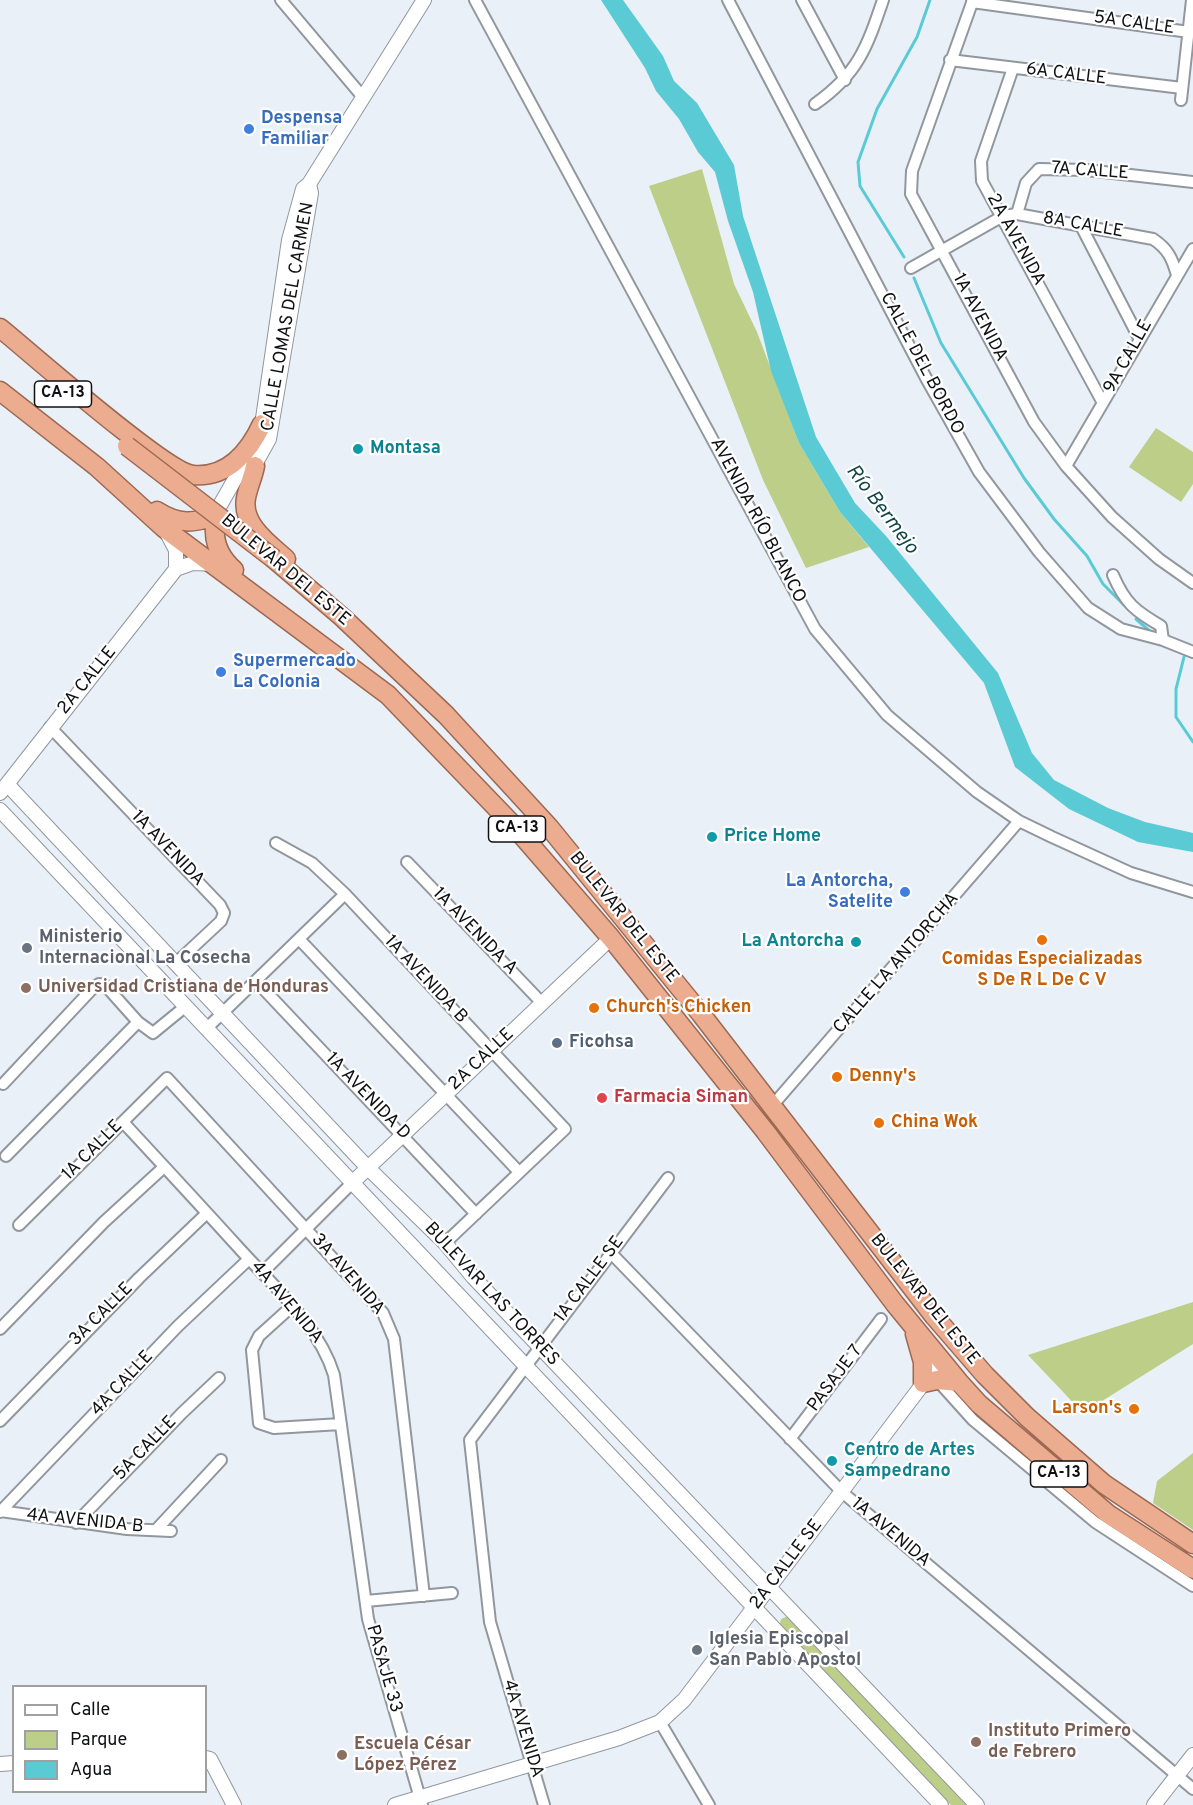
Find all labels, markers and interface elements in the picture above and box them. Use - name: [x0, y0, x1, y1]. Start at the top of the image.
- street label: 5A CALLE: [1092, 8, 1176, 40]
- street label: 6A CALLE: [1025, 59, 1107, 91]
- place label: Despensa Familiar: [261, 108, 342, 150]
- marker: Despensa Familiar: [242, 122, 256, 136]
- street label: 7A CALLE: [1050, 159, 1130, 185]
- street label: 2A AVENIDA: [981, 190, 1049, 290]
- street label: CALLE LOMAS DEL CARMEN: [258, 201, 320, 433]
- street label: 8A CALLE: [1041, 208, 1125, 244]
- street label: 1A AVENIDA: [947, 270, 1011, 366]
- street label: CALLE DEL BORDO: [874, 289, 968, 439]
- street label: 9A CALLE: [1100, 317, 1158, 397]
- road number: CA-13: [34, 381, 92, 407]
- street label: AVENIDA RÍO BLANCO: [704, 435, 810, 607]
- place label: Montasa: [370, 438, 441, 460]
- marker: Montasa: [351, 442, 365, 456]
- water label: Río Bermejo: [840, 461, 922, 559]
- street label: BULEVAR DEL ESTE: [216, 511, 354, 631]
- street label: 2A CALLE: [54, 643, 122, 719]
- place label: Supermercado La Colonia: [233, 651, 356, 694]
- marker: Supermercado La Colonia: [214, 665, 228, 679]
- street label: 1A AVENIDA: [126, 807, 208, 891]
- road number: CA-13: [488, 816, 546, 842]
- place label: Price Home: [724, 826, 821, 848]
- marker: Price Home: [705, 830, 719, 844]
- street label: BULEVAR DEL ESTE: [564, 848, 682, 988]
- place label: La Antorcha, Satelite: [786, 871, 893, 914]
- street label: 1A AVENIDA A: [427, 884, 521, 980]
- marker: La Antorcha, Satelite: [898, 885, 912, 899]
- street label: CALLE LA ANTORCHA: [830, 889, 964, 1039]
- place label: Ministerio Internacional La Cosecha: [39, 927, 251, 970]
- street label: 1A AVENIDA B: [379, 931, 471, 1029]
- place label: La Antorcha: [742, 931, 844, 953]
- marker: Comidas Especializadas S De R L De C V: [1035, 933, 1049, 947]
- marker: La Antorcha: [849, 935, 863, 949]
- marker: Ministerio Internacional La Cosecha: [20, 941, 34, 955]
- place label: Comidas Especializadas S De R L De C V: [941, 949, 1143, 992]
- place label: Universidad Cristiana de Honduras: [38, 977, 329, 999]
- marker: Universidad Cristiana de Honduras: [19, 981, 33, 995]
- place label: Church's Chicken: [606, 997, 751, 1019]
- marker: Church's Chicken: [587, 1001, 601, 1015]
- street label: 2A CALLE: [445, 1024, 519, 1096]
- place label: Ficohsa: [569, 1032, 634, 1054]
- marker: Ficohsa: [550, 1036, 564, 1050]
- street label: 1A AVENIDA D: [320, 1049, 414, 1145]
- place label: Denny's: [849, 1066, 916, 1088]
- marker: Denny's: [830, 1070, 844, 1084]
- place label: Farmacia Siman: [614, 1087, 748, 1109]
- marker: Farmacia Siman: [595, 1091, 609, 1105]
- place label: China Wok: [891, 1112, 978, 1134]
- street label: 1A CALLE: [58, 1116, 128, 1186]
- marker: China Wok: [872, 1116, 886, 1130]
- street label: BULEVAR LAS TORRES: [419, 1219, 563, 1371]
- street label: 3A AVENIDA: [306, 1230, 388, 1320]
- street label: BULEVAR DEL ESTE: [865, 1230, 983, 1370]
- street label: 1A CALLE SE: [551, 1233, 629, 1327]
- street label: 4A AVENIDA: [245, 1257, 327, 1349]
- street label: 3A CALLE: [66, 1279, 138, 1351]
- street label: PASAJE 7: [804, 1341, 868, 1417]
- street label: 4A CALLE: [87, 1347, 159, 1421]
- place label: Larson's: [1052, 1398, 1122, 1420]
- marker: Larson's: [1127, 1402, 1141, 1416]
- street label: 5A CALLE: [110, 1412, 182, 1486]
- place label: Centro de Artes Sampedrano: [844, 1440, 975, 1482]
- marker: Centro de Artes Sampedrano: [825, 1454, 839, 1468]
- road number: CA-13: [1030, 1461, 1088, 1487]
- street label: 1A AVENIDA: [846, 1494, 934, 1572]
- street label: 4A AVENIDA B: [26, 1505, 144, 1539]
- street label: 2A CALLE SE: [746, 1516, 828, 1614]
- street label: PASAJE 33: [360, 1623, 406, 1715]
- place label: Iglesia Episcopal San Pablo Apostol: [709, 1629, 861, 1672]
- marker: Iglesia Episcopal San Pablo Apostol: [690, 1643, 704, 1657]
- street label: 4A AVENIDA: [497, 1677, 547, 1781]
- legend: [12, 1685, 207, 1793]
- text: Calle: [70, 1699, 110, 1722]
- place label: Instituto Primero de Febrero: [988, 1721, 1131, 1764]
- text: Parque: [70, 1729, 127, 1752]
- place label: Escuela César López Pérez: [354, 1734, 471, 1776]
- marker: Instituto Primero de Febrero: [969, 1735, 983, 1749]
- marker: Escuela César López Pérez: [335, 1748, 349, 1762]
- text: Agua: [70, 1759, 112, 1782]

